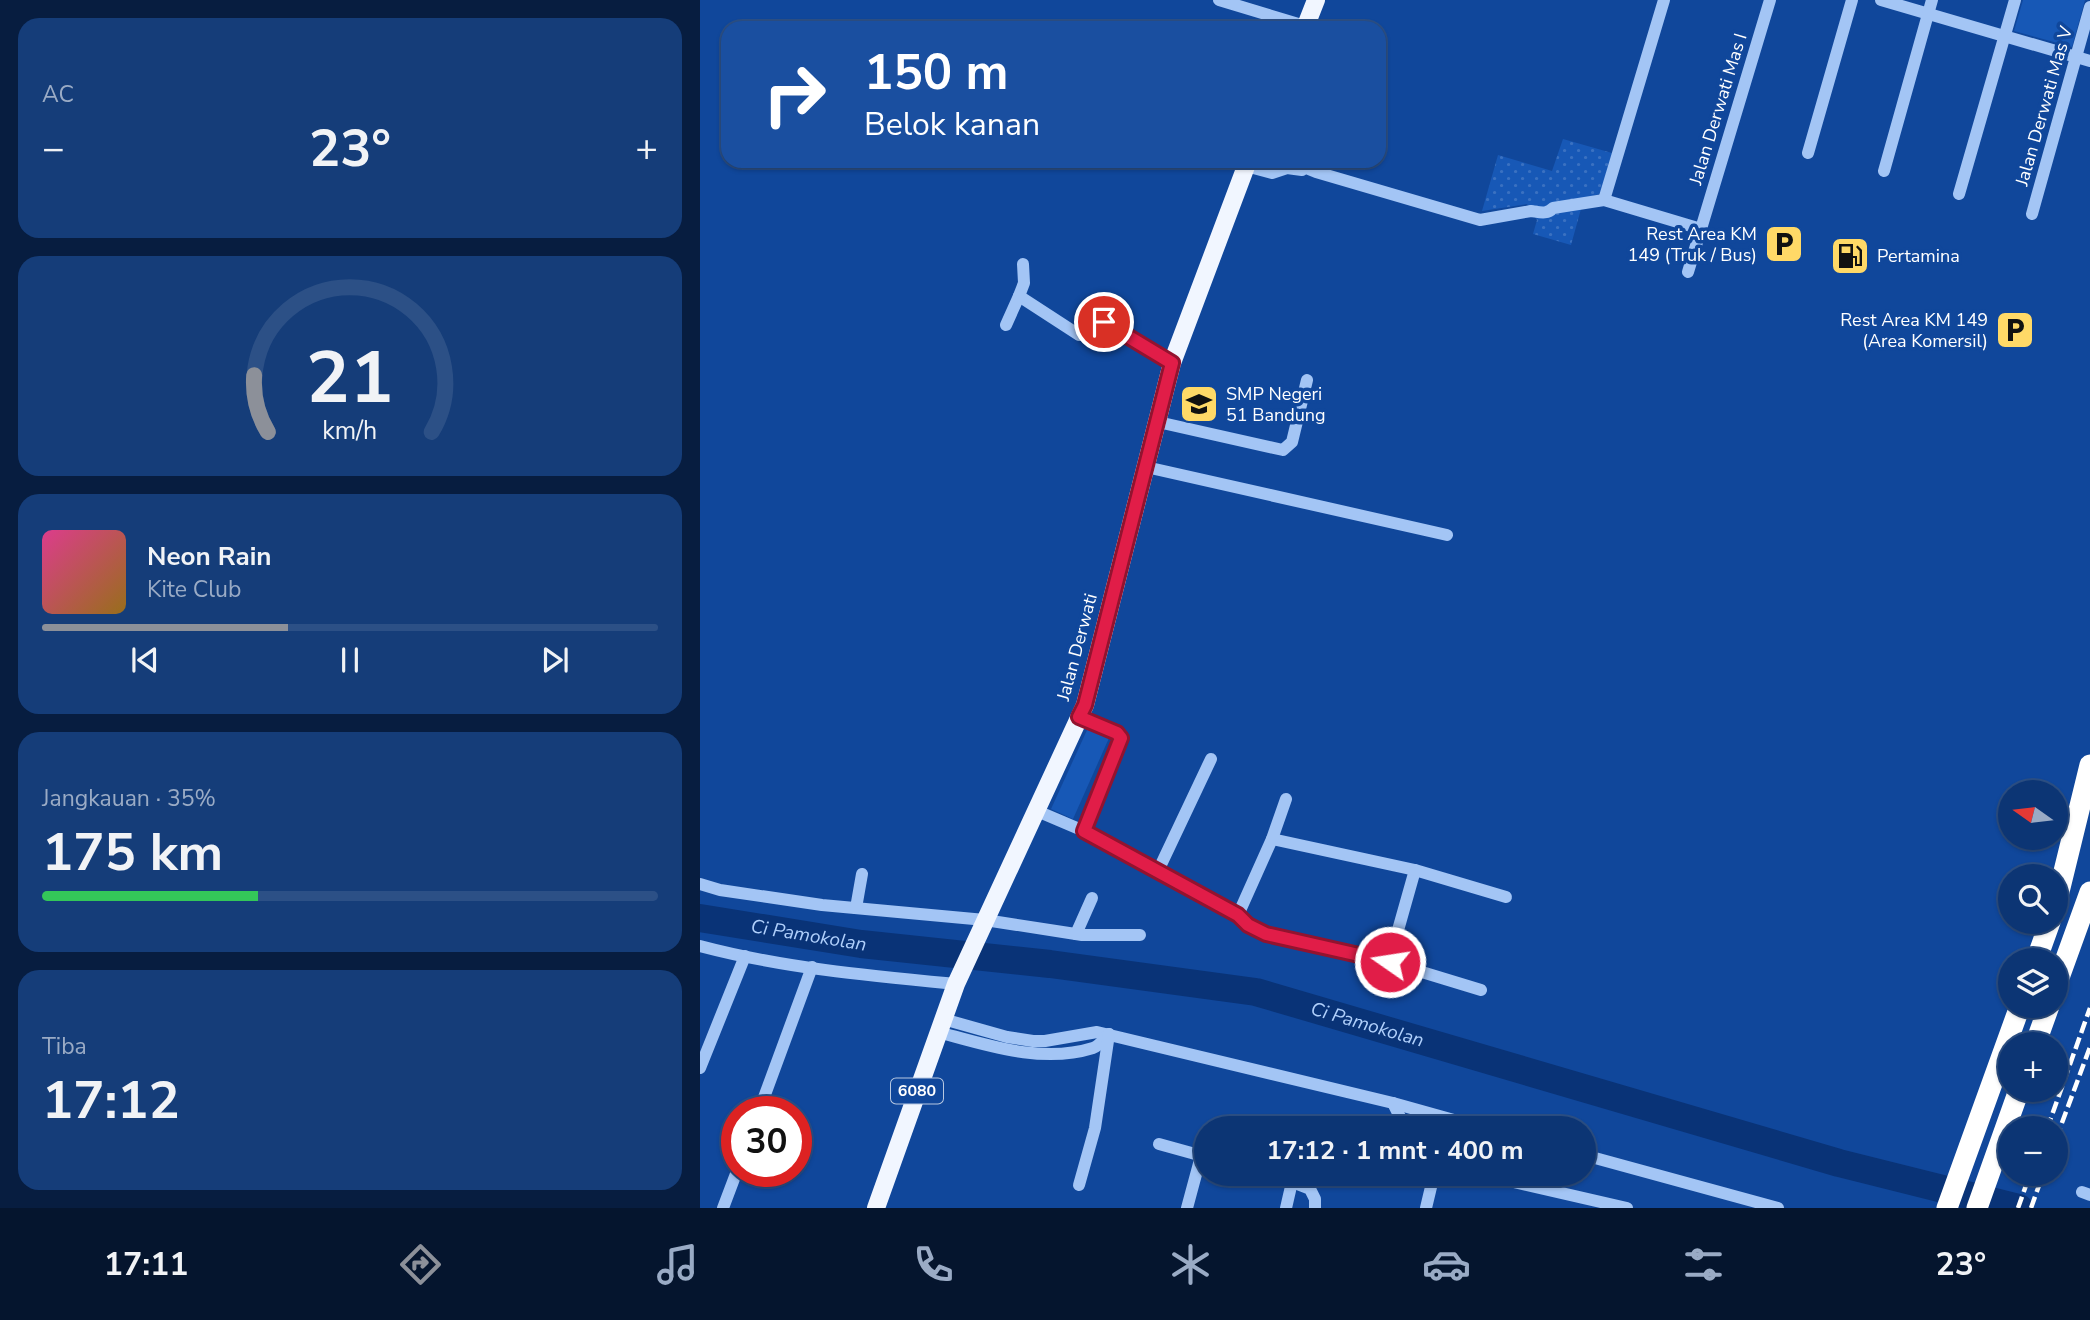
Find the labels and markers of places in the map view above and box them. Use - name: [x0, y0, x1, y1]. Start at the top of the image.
- place label: Rest Area KM 149 (Truk / Bus): [1628, 222, 1757, 267]
- parking icon: Rest Area KM 149 (Truk / Bus): [1763, 223, 1805, 265]
- fuel station icon: Pertamina: [1829, 235, 1871, 277]
- place label: Pertamina: [1877, 244, 1960, 268]
- pin: [1074, 292, 1134, 352]
- place label: Rest Area KM 149 (Area Komersil): [1840, 308, 1988, 353]
- parking icon: Rest Area KM 149 (Area Komersil): [1994, 309, 2036, 351]
- place label: SMP Negeri 51 Bandung: [1226, 382, 1326, 427]
- school or university icon: SMP Negeri 51 Bandung: [1178, 383, 1220, 425]

